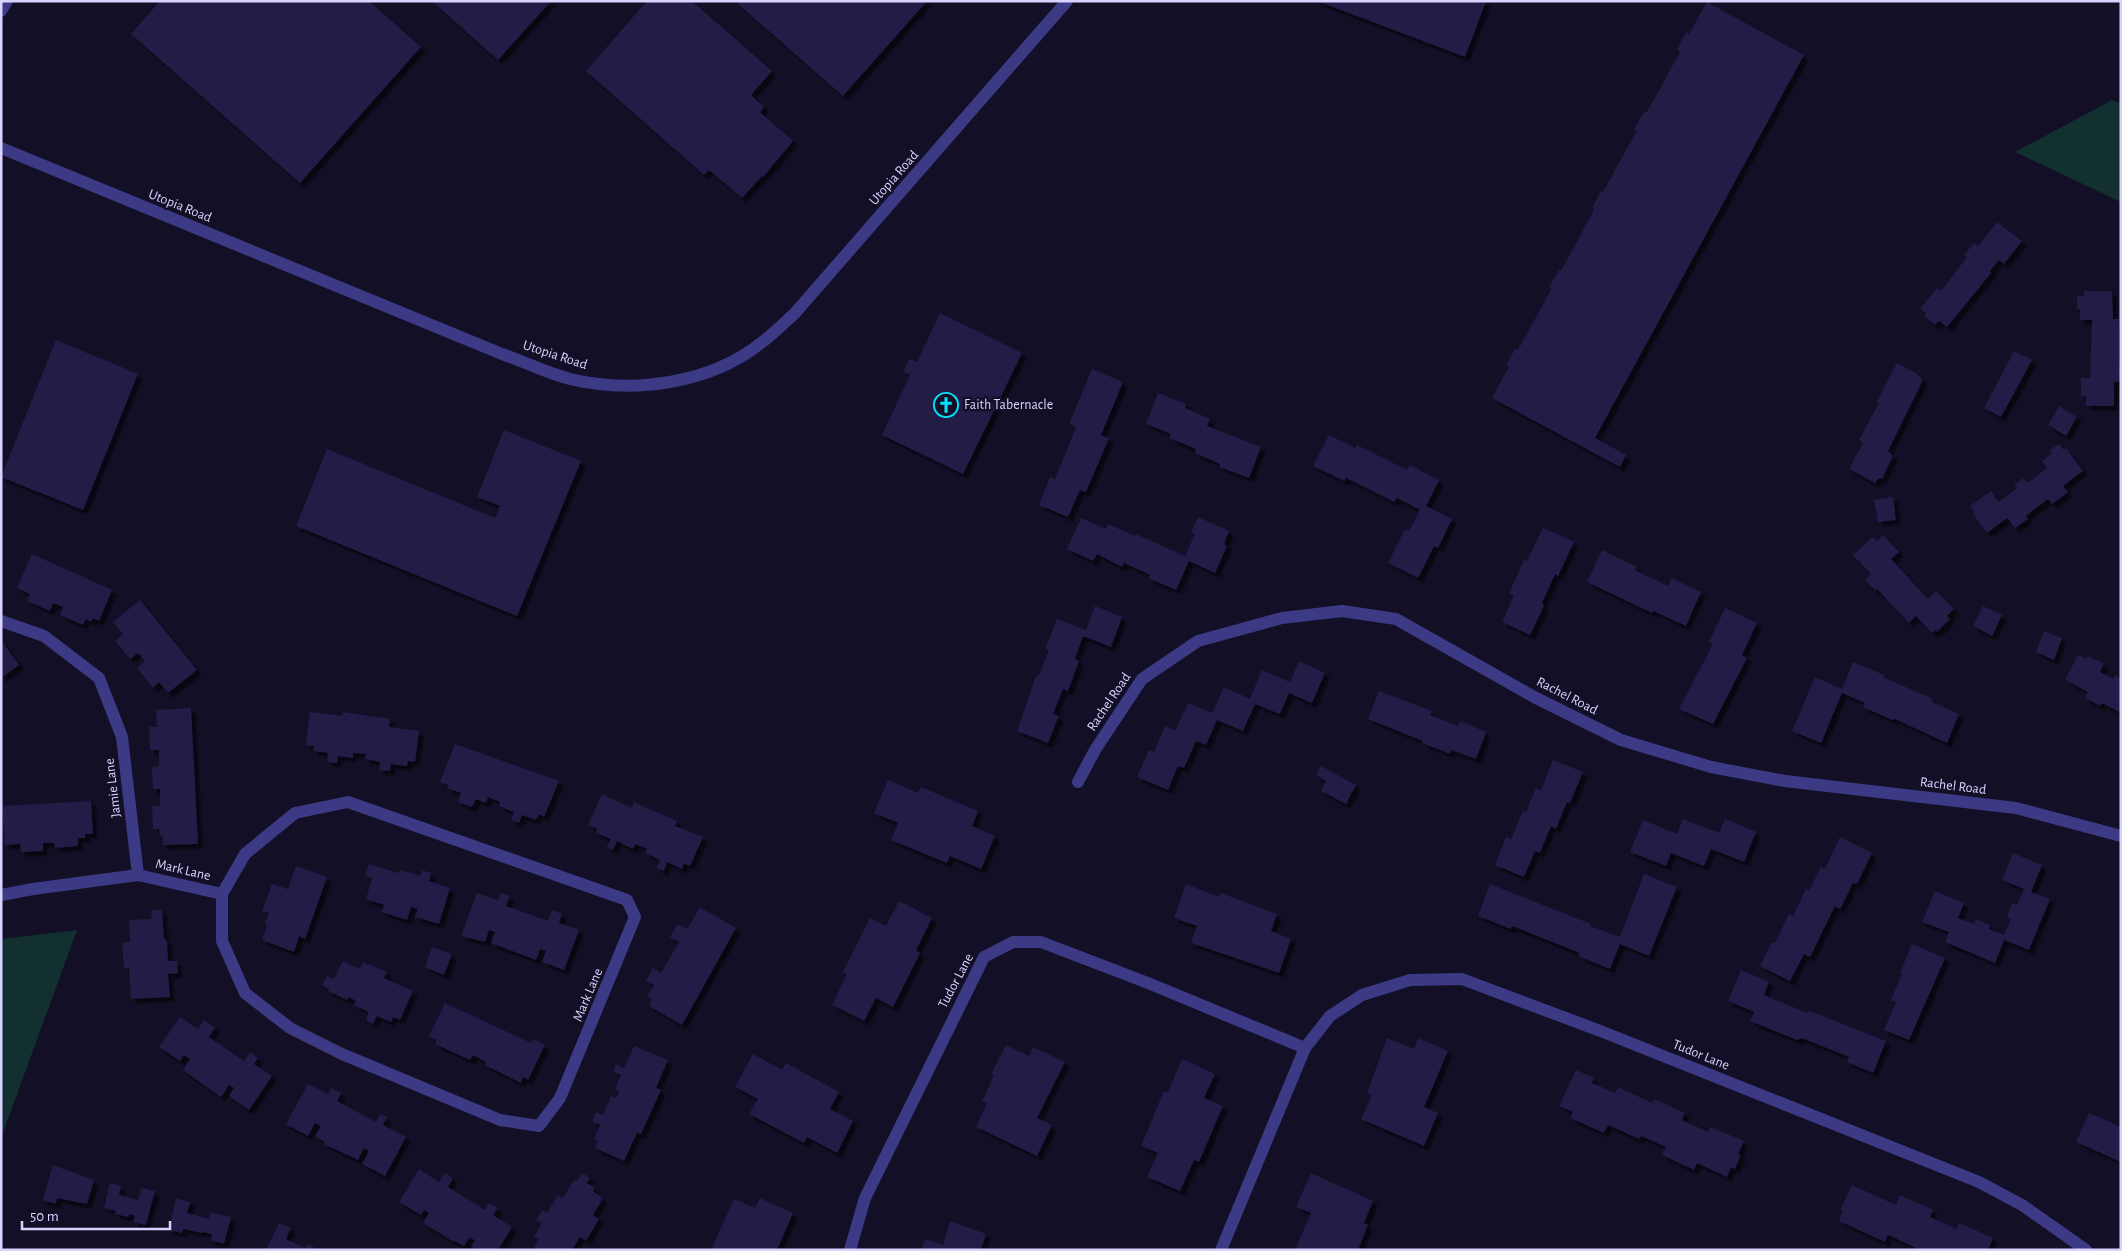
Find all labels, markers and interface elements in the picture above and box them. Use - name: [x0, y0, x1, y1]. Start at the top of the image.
- street label: Utopia Road: [867, 148, 921, 208]
- street label: Utopia Road: [146, 187, 214, 225]
- street label: Utopia Road: [521, 338, 589, 372]
- church icon: Faith Tabernacle: [933, 392, 959, 418]
- place label: Faith Tabernacle: [964, 398, 1053, 412]
- street label: Rachel Road: [1085, 670, 1133, 734]
- street label: Rachel Road: [1534, 675, 1600, 717]
- street label: Jamie Lane: [102, 758, 124, 818]
- street label: Rachel Road: [1919, 775, 1987, 797]
- street label: Mark Lane: [154, 857, 212, 883]
- street label: Tudor Lane: [936, 951, 976, 1011]
- street label: Mark Lane: [571, 966, 605, 1024]
- street label: Tudor Lane: [1671, 1037, 1731, 1073]
- scale bar: [22, 1198, 170, 1230]
- text: 50 m: [30, 1209, 59, 1224]

